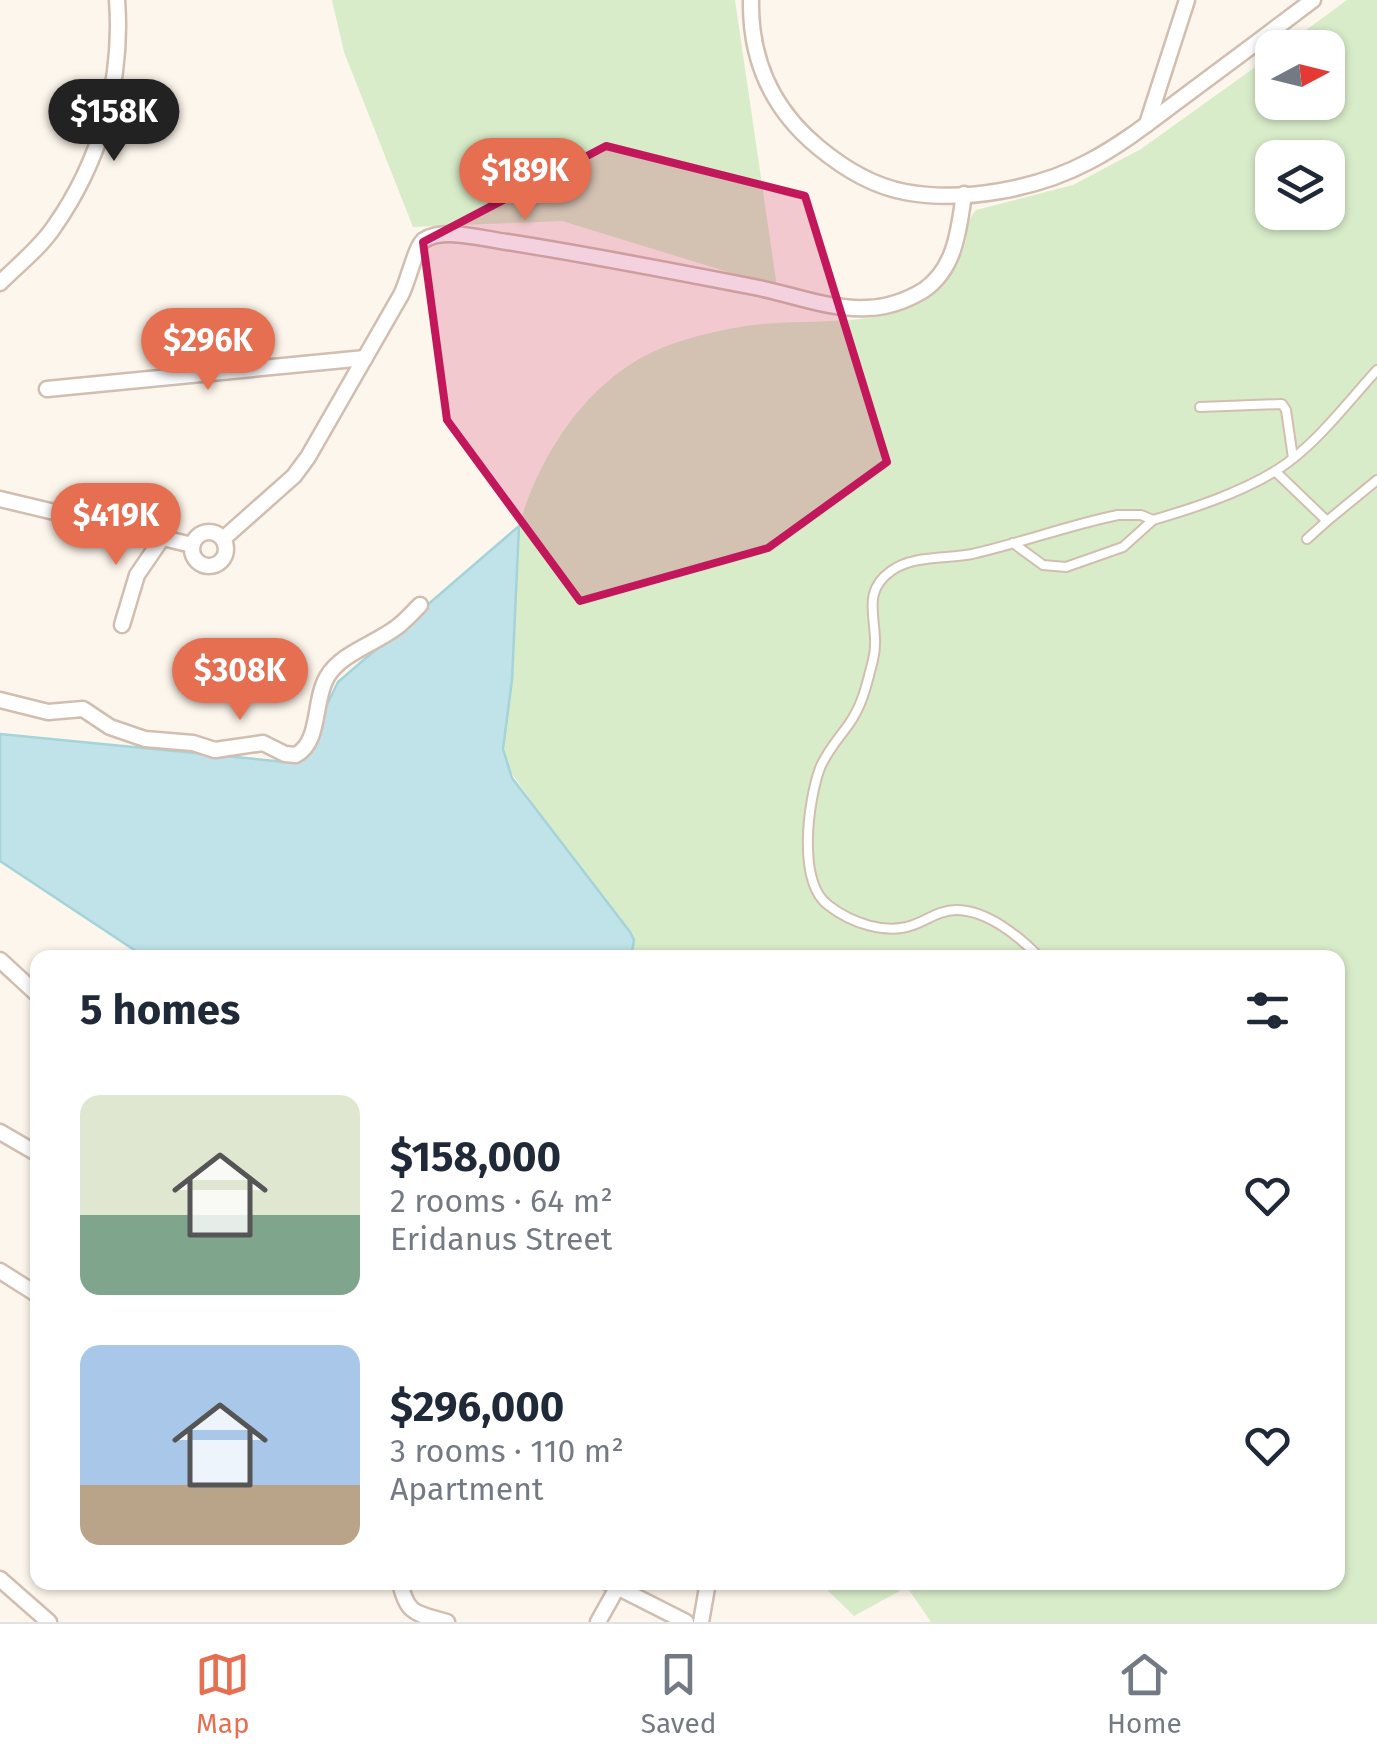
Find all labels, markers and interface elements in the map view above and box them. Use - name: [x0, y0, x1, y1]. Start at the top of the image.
- north arrow: [1255, 30, 1345, 120]
- map controls: [1255, 30, 1345, 230]
- pin: $158K: [44, 79, 184, 164]
- text: $158K: [70, 92, 158, 130]
- pin: $189K: [455, 138, 595, 223]
- button: layers: [1255, 140, 1345, 230]
- text: $189K: [481, 151, 569, 189]
- pin: $296K: [138, 308, 278, 393]
- text: $296K: [163, 321, 253, 359]
- pin: $419K: [46, 483, 186, 568]
- text: $419K: [73, 496, 159, 534]
- pin: $308K: [170, 638, 310, 723]
- text: $308K: [194, 651, 286, 689]
- icon: filters: [1240, 983, 1295, 1038]
- text: 5 homes: [80, 985, 240, 1035]
- text: $158,000: [390, 1132, 561, 1182]
- icon: home: [160, 1135, 280, 1255]
- icon: heart: [1240, 1168, 1295, 1223]
- text: 2 rooms · 64 m²: [390, 1182, 613, 1220]
- text: Eridanus Street: [390, 1220, 612, 1258]
- text: $296,000: [390, 1382, 564, 1432]
- icon: home: [160, 1385, 280, 1505]
- icon: heart: [1240, 1418, 1295, 1473]
- text: 3 rooms · 110 m²: [390, 1432, 624, 1470]
- text: Apartment: [390, 1470, 544, 1508]
- tab: Map: [195, 1647, 250, 1740]
- tab: Saved: [641, 1647, 717, 1740]
- tab: Home: [1107, 1647, 1182, 1740]

